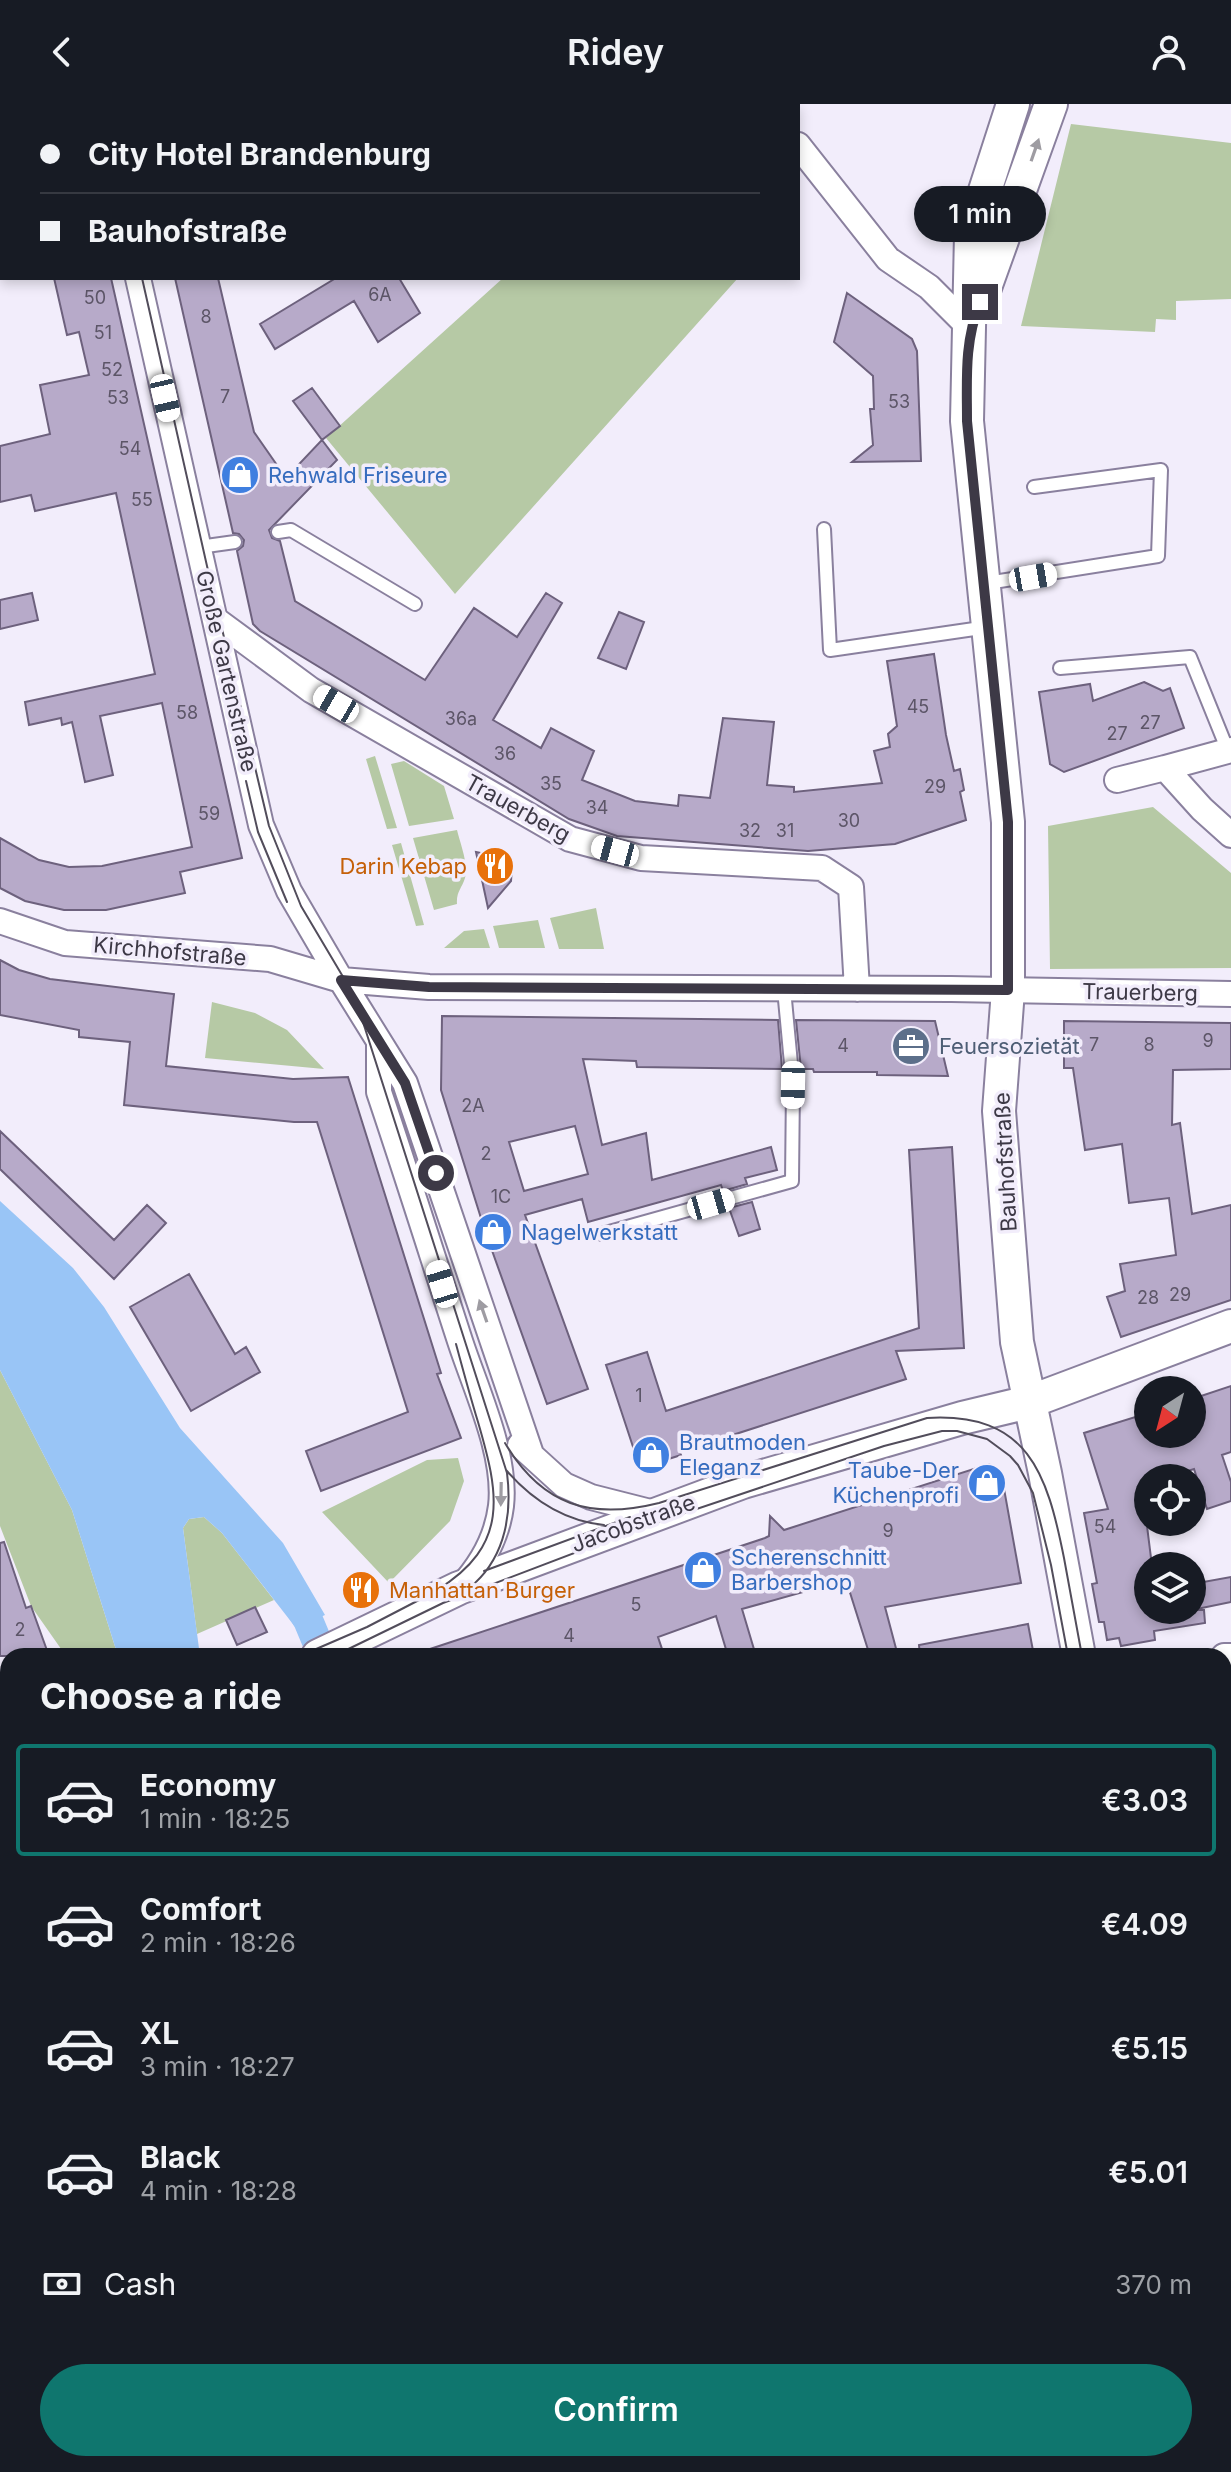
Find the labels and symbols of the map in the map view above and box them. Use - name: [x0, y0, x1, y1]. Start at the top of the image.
- one-way arrow: [1029, 138, 1042, 162]
- callout: 1 min: [914, 186, 1046, 242]
- house number: 6A: [368, 284, 392, 305]
- route end: [962, 284, 998, 320]
- house number: 50: [84, 287, 106, 308]
- house number: 8: [200, 306, 212, 327]
- house number: 51: [94, 322, 112, 343]
- house number: 52: [101, 359, 123, 380]
- car: [148, 372, 182, 424]
- house number: 7: [220, 386, 230, 407]
- house number: 53: [107, 387, 129, 408]
- house number: 53: [888, 391, 910, 412]
- house number: 54: [119, 438, 141, 459]
- shop icon: Rehwald Friseure: [219, 454, 261, 496]
- place label: Rehwald Friseure: [268, 462, 448, 488]
- house number: 55: [131, 489, 153, 510]
- car: [1007, 561, 1059, 593]
- street label: Große Gartenstraße: [191, 568, 263, 774]
- car: [309, 682, 363, 726]
- house number: 45: [907, 696, 929, 717]
- house number: 58: [176, 702, 198, 723]
- house number: 36a: [445, 708, 477, 729]
- house number: 27: [1139, 712, 1161, 733]
- house number: 27: [1106, 723, 1128, 744]
- house number: 36: [494, 743, 516, 764]
- street label: Trauerberg: [461, 769, 575, 847]
- house number: 35: [540, 773, 562, 794]
- house number: 29: [924, 776, 946, 797]
- house number: 34: [586, 797, 608, 818]
- house number: 59: [198, 803, 220, 824]
- house number: 30: [838, 810, 860, 831]
- house number: 32: [739, 820, 761, 841]
- house number: 31: [776, 820, 794, 841]
- car: [589, 833, 641, 869]
- restaurant icon: Darin Kebap: [474, 845, 516, 887]
- place label: Darin Kebap: [339, 853, 467, 879]
- street label: Kirchhofstraße: [92, 931, 248, 971]
- street label: Trauerberg: [1082, 978, 1198, 1006]
- office icon: Feuersozietät: [890, 1025, 932, 1067]
- house number: 9: [1202, 1030, 1214, 1051]
- place label: Feuersozietät: [939, 1033, 1080, 1059]
- house number: 7: [1089, 1034, 1099, 1055]
- house number: 8: [1143, 1034, 1155, 1055]
- house number: 4: [837, 1035, 849, 1056]
- car: [781, 1061, 805, 1109]
- street label: Bauhofstraße: [988, 1092, 1022, 1232]
- house number: 2A: [461, 1095, 485, 1116]
- house number: 2: [481, 1143, 491, 1164]
- route start: [418, 1155, 454, 1191]
- house number: 1C: [491, 1186, 511, 1207]
- car: [685, 1186, 737, 1222]
- shop icon: Nagelwerkstatt: [472, 1211, 514, 1253]
- place label: Nagelwerkstatt: [521, 1219, 678, 1245]
- car: [424, 1258, 460, 1310]
- house number: 29: [1169, 1284, 1191, 1305]
- house number: 28: [1137, 1287, 1159, 1308]
- one-way arrow: [476, 1299, 488, 1323]
- north arrow: [1134, 1376, 1206, 1448]
- house number: 1: [635, 1385, 643, 1406]
- place label: Brautmoden Eleganz: [679, 1429, 806, 1480]
- shop icon: Brautmoden Eleganz: [630, 1434, 672, 1476]
- place label: Taube-Der Küchenprofi: [833, 1457, 959, 1508]
- shop icon: Taube-Der Küchenprofi: [966, 1462, 1008, 1504]
- one-way arrow: [495, 1482, 507, 1507]
- street label: Jacobstraße: [567, 1489, 699, 1557]
- house number: 54: [1094, 1516, 1116, 1537]
- house number: 9: [882, 1520, 894, 1541]
- place label: Scherenschnitt Barbershop: [731, 1544, 887, 1595]
- shop icon: Scherenschnitt Barbershop: [682, 1549, 724, 1591]
- restaurant icon: Manhattan Burger: [340, 1569, 382, 1611]
- place label: Manhattan Burger: [389, 1577, 575, 1603]
- house number: 5: [631, 1594, 641, 1615]
- house number: 2: [15, 1619, 25, 1640]
- house number: 4: [563, 1625, 575, 1646]

